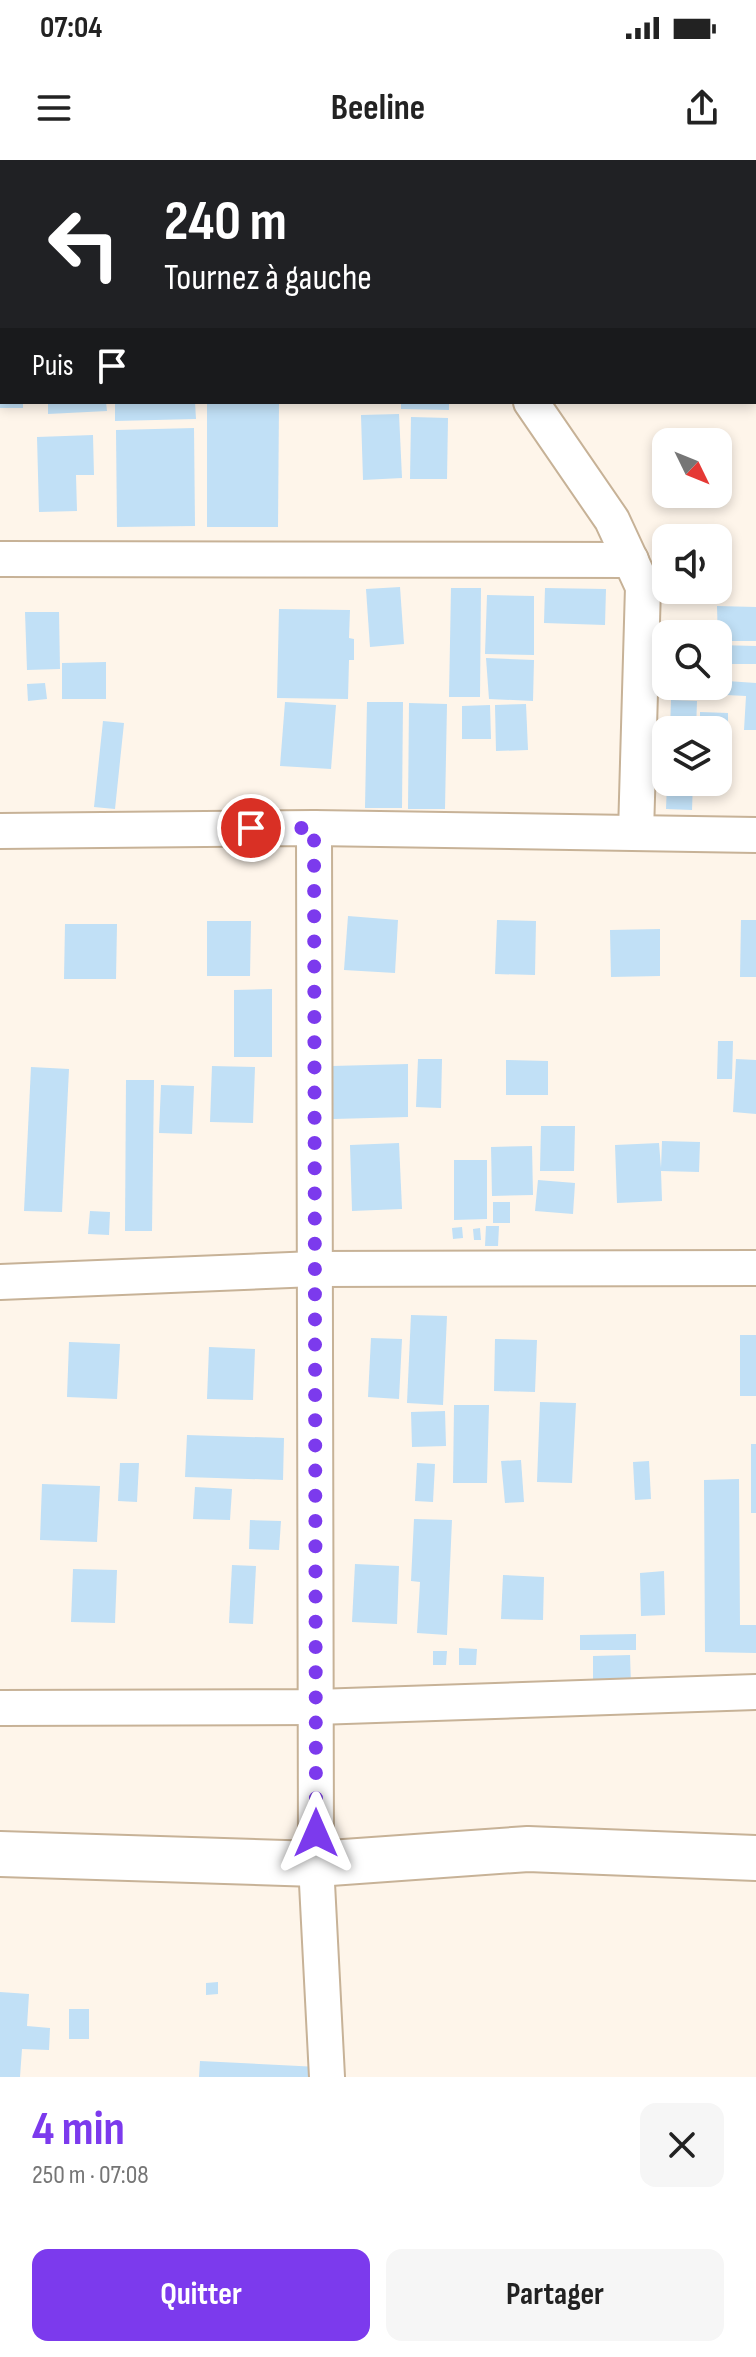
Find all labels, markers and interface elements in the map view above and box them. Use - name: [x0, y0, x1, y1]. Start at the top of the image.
- text: 07:04: [40, 10, 102, 46]
- icon: menu: [32, 86, 76, 130]
- icon: share: [680, 86, 724, 130]
- text: Beeline: [331, 87, 425, 130]
- text: 240 m: [164, 189, 287, 256]
- icon: left: [32, 192, 136, 296]
- text: Tournez à gauche: [164, 257, 372, 300]
- icon: arrive: [90, 344, 134, 388]
- text: Puis: [32, 348, 74, 384]
- north arrow: [652, 428, 732, 508]
- map controls: [652, 428, 732, 796]
- button: sound: [652, 524, 732, 604]
- button: search: [652, 620, 732, 700]
- button: layers: [652, 716, 732, 796]
- pin: [217, 794, 285, 862]
- icon: arrive: [229, 806, 273, 850]
- position arrow: [274, 1791, 358, 1875]
- text: 4 min: [32, 2101, 125, 2158]
- button: close: [640, 2103, 724, 2187]
- text: 250 m · 07:08: [32, 2160, 149, 2191]
- button: Quitter: [32, 2249, 370, 2341]
- button: Partager: [386, 2249, 724, 2341]

